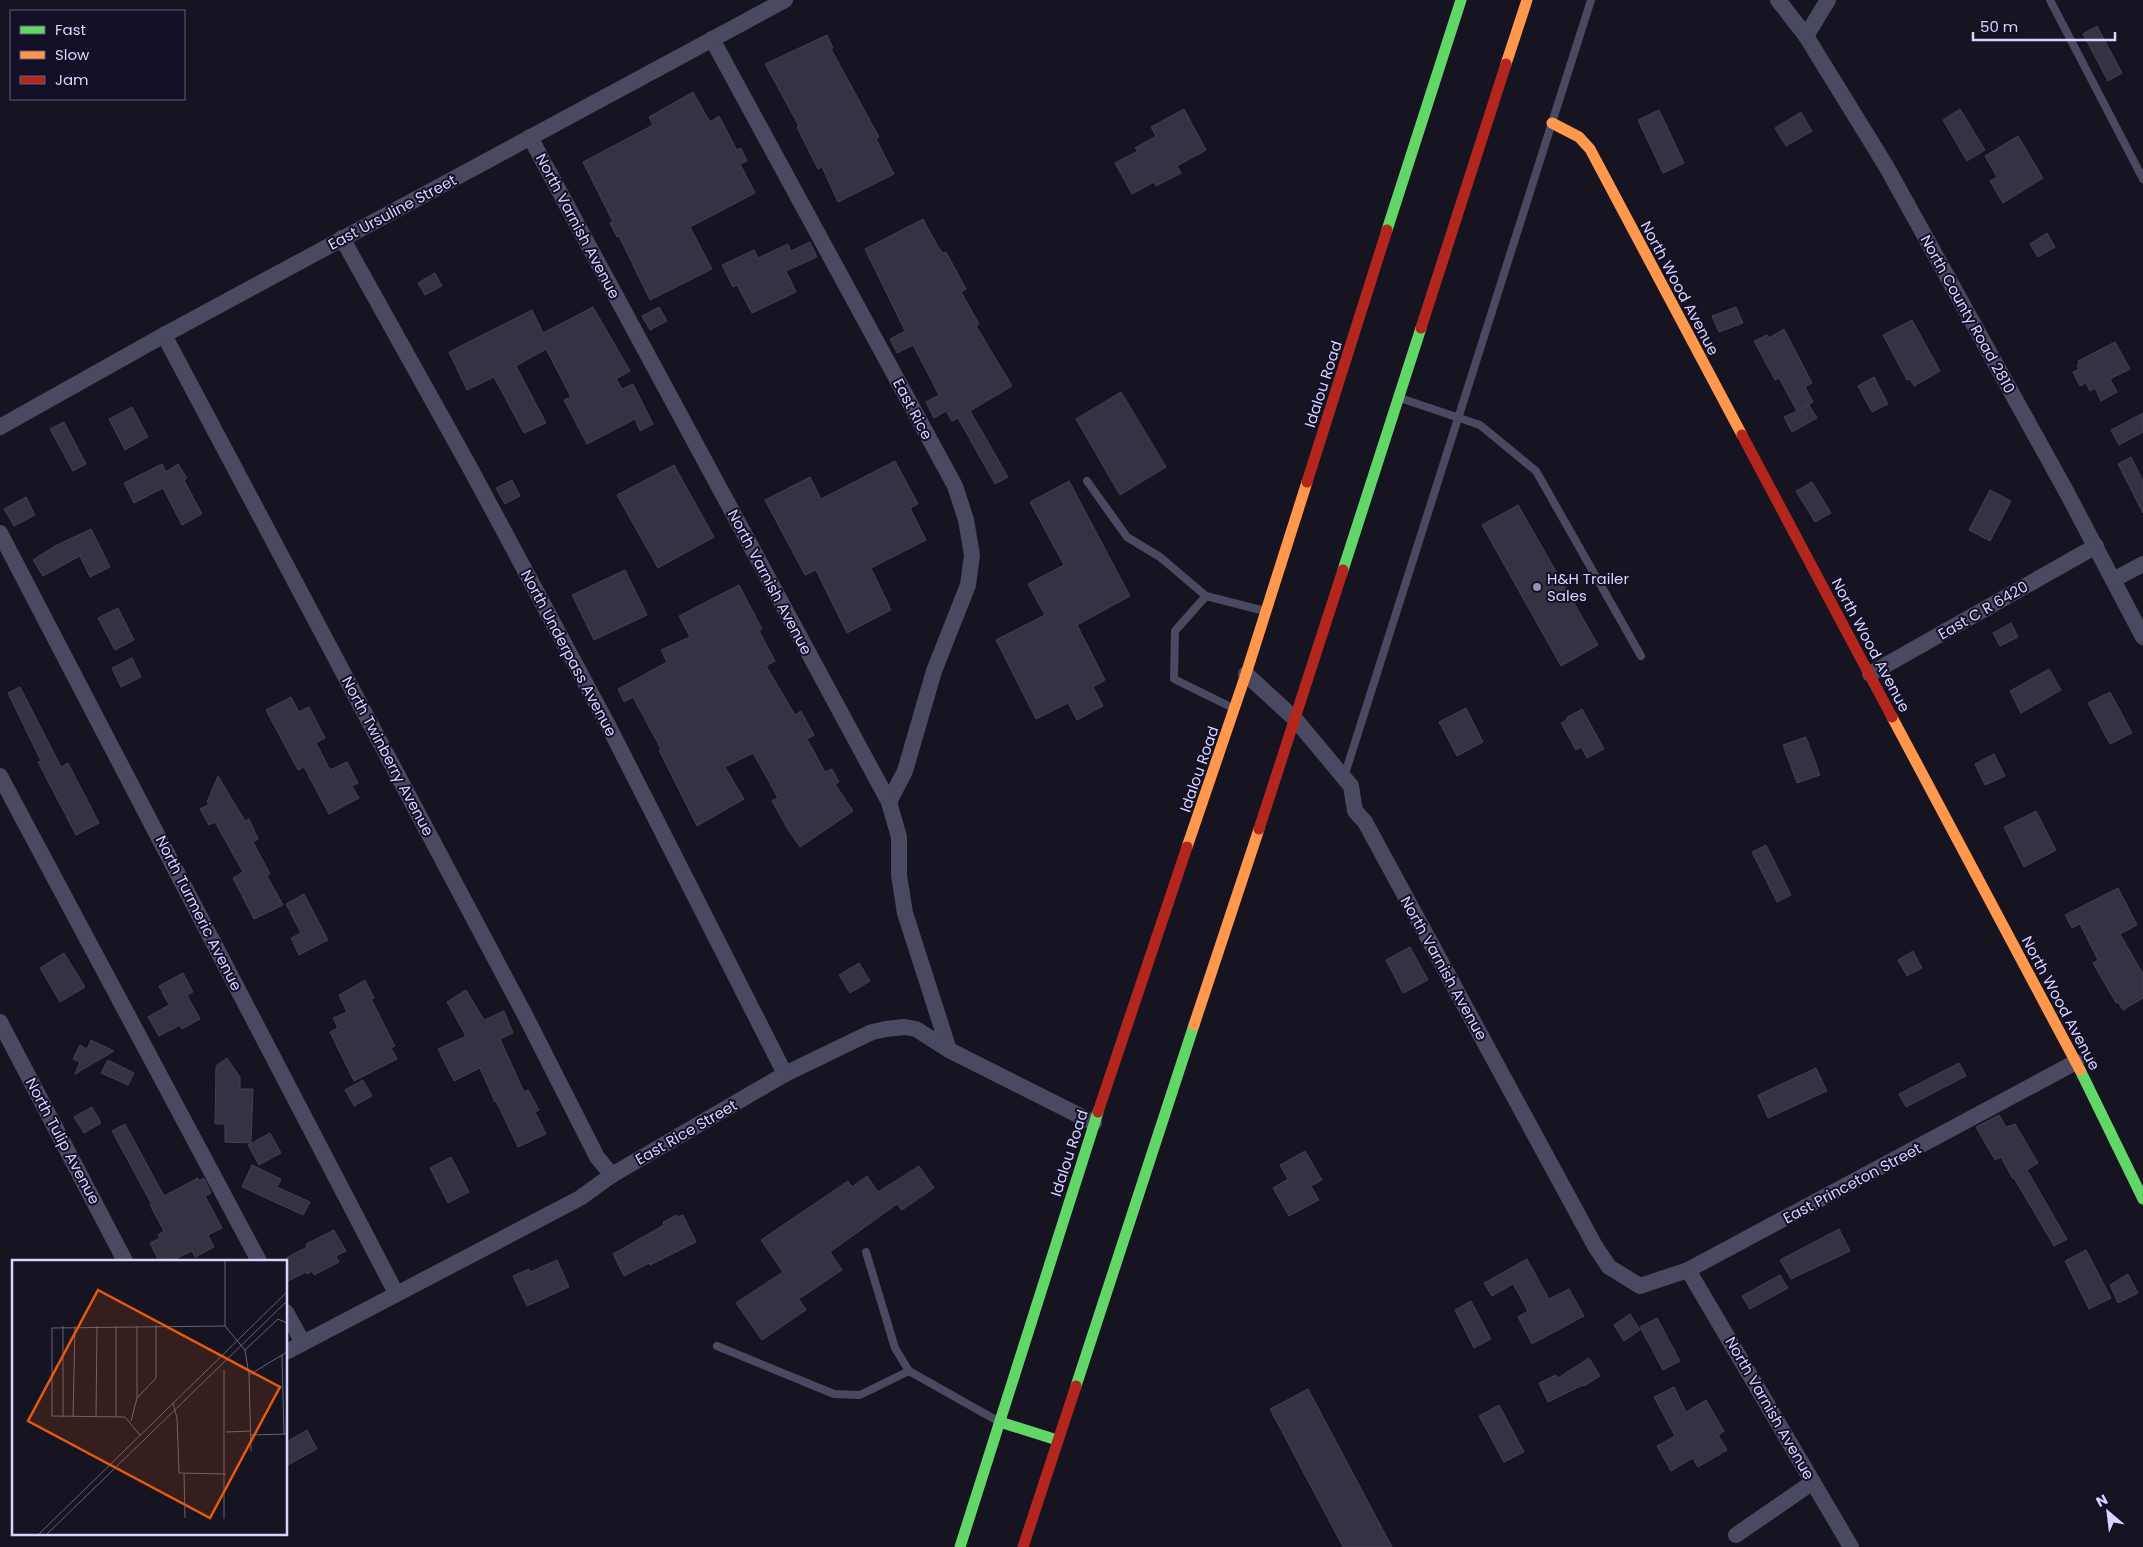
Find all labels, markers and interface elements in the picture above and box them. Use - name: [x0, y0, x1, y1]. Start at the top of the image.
- legend: [10, 10, 185, 100]
- scale bar: [1973, 10, 2116, 42]
- text: 50 m: [1980, 16, 2018, 37]
- text: Fast: [55, 19, 86, 40]
- text: Slow: [55, 44, 90, 65]
- text: Jam: [55, 69, 89, 90]
- street label: North Varnish Avenue: [531, 150, 625, 302]
- street label: East Ursuline Street: [324, 169, 460, 255]
- street label: North Wood Avenue: [1636, 217, 1724, 359]
- street label: North County Road 2810: [1916, 231, 2020, 397]
- street label: Idalou Road: [1299, 338, 1347, 430]
- street label: East Rice: [888, 375, 938, 443]
- street label: North Varnish Avenue: [723, 506, 817, 658]
- street label: North Underpass Avenue: [516, 566, 622, 740]
- place label: H&H Trailer Sales: [1547, 568, 1629, 606]
- street label: North Wood Avenue: [1827, 574, 1915, 716]
- street label: East C R 6420: [1934, 576, 2032, 644]
- marker: H&H Trailer Sales: [1531, 581, 1543, 593]
- street label: North Twinberry Avenue: [337, 673, 439, 839]
- street label: Idalou Road: [1174, 723, 1224, 815]
- street label: North Turmeric Avenue: [151, 832, 247, 994]
- street label: North Varnish Avenue: [1396, 892, 1492, 1044]
- street label: North Wood Avenue: [2017, 932, 2105, 1074]
- street label: North Tulip Avenue: [21, 1074, 105, 1208]
- street label: East Rice Street: [631, 1094, 741, 1170]
- street label: Idalou Road: [1045, 1107, 1093, 1199]
- street label: East Princeton Street: [1779, 1138, 1925, 1228]
- inset map: [12, 1260, 288, 1534]
- street label: North Varnish Avenue: [1720, 1333, 1820, 1483]
- north arrow: [2083, 1487, 2133, 1537]
- text: N: [2093, 1489, 2111, 1512]

